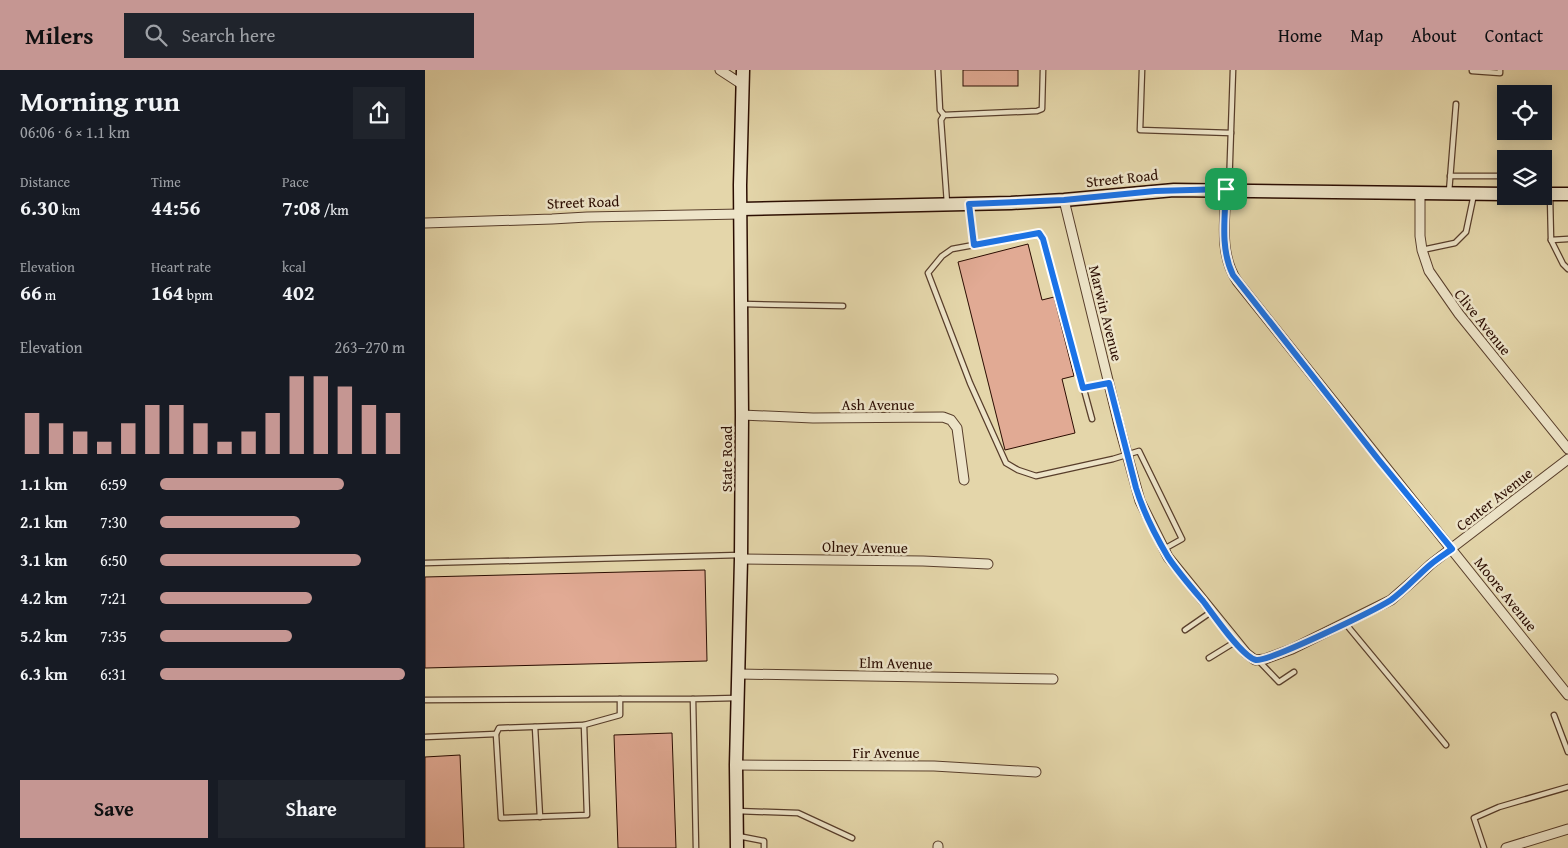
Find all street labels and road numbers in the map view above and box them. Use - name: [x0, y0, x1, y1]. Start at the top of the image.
- street label: Street Road: [1085, 164, 1159, 192]
- street label: Street Road: [546, 190, 620, 214]
- street label: Marwin Avenue: [1084, 263, 1128, 363]
- street label: Clive Avenue: [1450, 284, 1516, 360]
- street label: Ash Avenue: [842, 394, 914, 415]
- street label: State Road: [716, 426, 737, 492]
- street label: Center Avenue: [1451, 463, 1537, 535]
- street label: Olney Avenue: [822, 536, 908, 558]
- street label: Moore Avenue: [1470, 552, 1542, 636]
- street label: Elm Avenue: [859, 652, 933, 674]
- street label: Fir Avenue: [852, 742, 920, 763]

